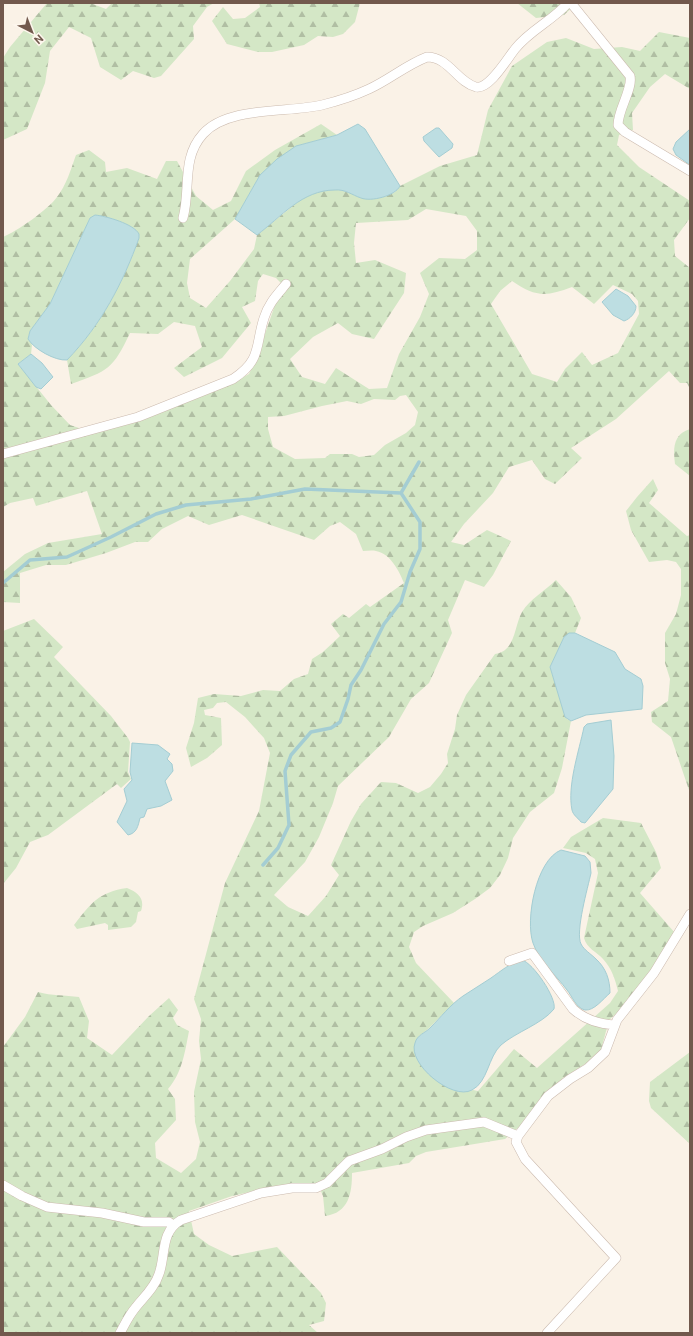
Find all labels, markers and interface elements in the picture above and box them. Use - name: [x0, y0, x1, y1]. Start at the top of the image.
- north arrow: [12, 12, 52, 52]
- text: N: [31, 32, 46, 47]

